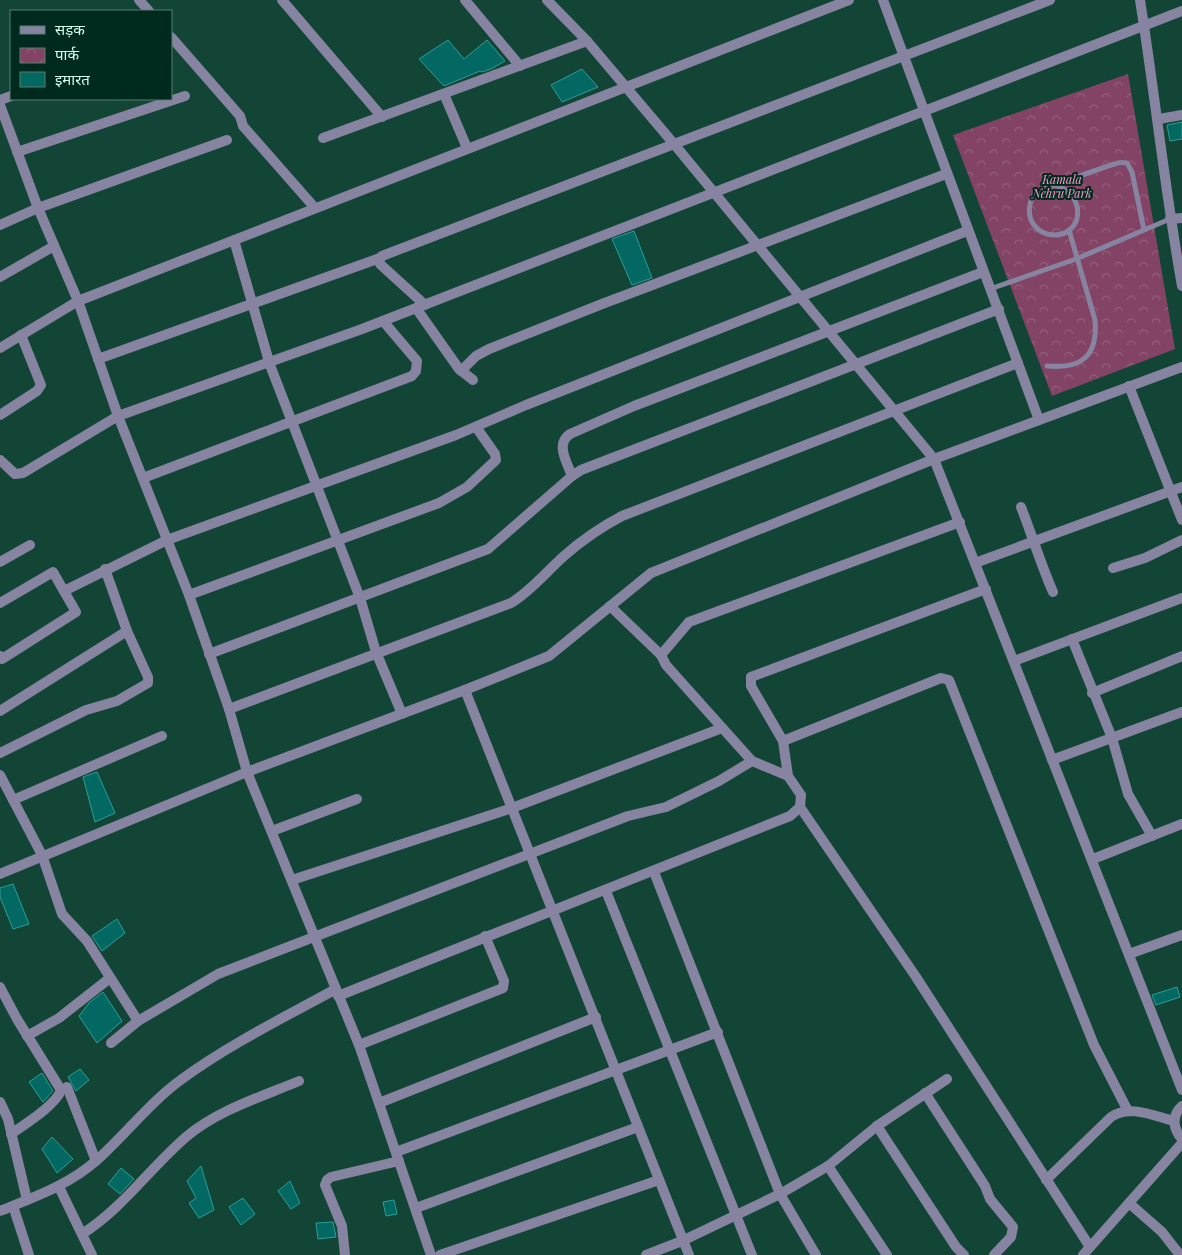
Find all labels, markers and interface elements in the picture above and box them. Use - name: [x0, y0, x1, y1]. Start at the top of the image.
- legend: [10, 10, 172, 100]
- text: सड़क: [55, 19, 85, 39]
- text: पार्क: [55, 44, 79, 64]
- text: इमारत: [55, 69, 90, 89]
- park label: Kamala Nehru Park: [1031, 171, 1092, 201]

